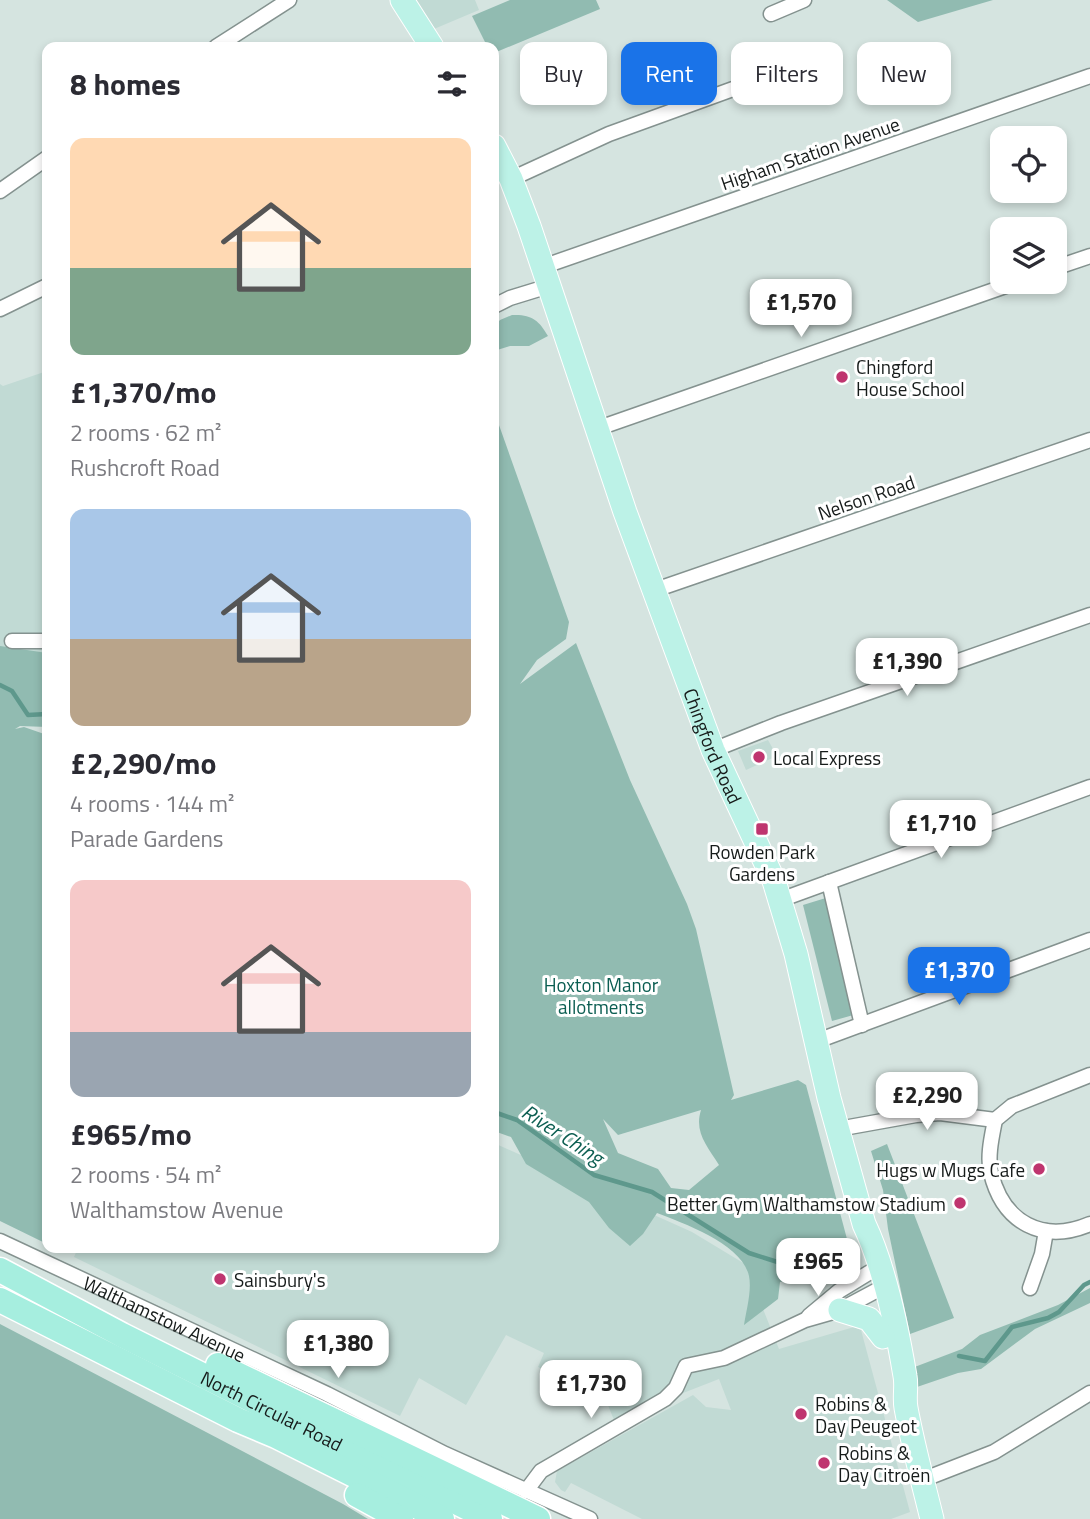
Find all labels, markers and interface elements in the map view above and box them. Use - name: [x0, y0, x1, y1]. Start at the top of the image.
- chip: Buy: [520, 42, 607, 105]
- chip: Rent: [621, 42, 717, 105]
- chip: Filters: [731, 42, 843, 105]
- chip: New: [857, 42, 951, 105]
- text: 8 homes: [70, 61, 181, 107]
- icon: filters: [433, 65, 471, 103]
- street label: Higham Station Avenue: [717, 109, 903, 197]
- map controls: [990, 126, 1067, 294]
- button: locate: [990, 126, 1067, 203]
- icon: home: [208, 184, 334, 310]
- button: layers: [990, 217, 1067, 294]
- pin: £1,570: [744, 280, 858, 339]
- text: £1,570: [766, 284, 836, 319]
- place label: Chingford House School: [856, 352, 965, 403]
- text: £1,370/mo: [70, 369, 216, 415]
- marker: Chingford House School: [834, 369, 850, 385]
- text: 2 rooms · 62 m²: [70, 415, 221, 450]
- text: Rushcroft Road: [70, 450, 220, 485]
- street label: Nelson Road: [813, 467, 919, 527]
- icon: home: [208, 555, 334, 681]
- pin: £1,390: [850, 638, 964, 698]
- text: £1,390: [872, 643, 942, 678]
- street label: Chingford Road: [677, 684, 750, 808]
- text: £2,290/mo: [70, 740, 216, 786]
- place label: Local Express: [773, 743, 881, 772]
- marker: Local Express: [751, 749, 767, 765]
- text: 4 rooms · 144 m²: [70, 786, 234, 821]
- pin: £1,710: [884, 800, 998, 860]
- text: £1,710: [906, 805, 976, 840]
- text: Parade Gardens: [70, 821, 224, 856]
- marker: Rowden Park Gardens: [754, 821, 770, 837]
- place label: Rowden Park Gardens: [709, 837, 815, 888]
- icon: home: [208, 926, 334, 1052]
- pin: £1,370: [902, 948, 1016, 1007]
- text: £1,370: [924, 952, 994, 987]
- park label: Hoxton Manor allotments: [544, 970, 659, 1021]
- pin: £2,290: [870, 1072, 984, 1132]
- text: £2,290: [892, 1077, 962, 1112]
- water label: River Ching: [516, 1096, 612, 1174]
- text: £965/mo: [70, 1111, 192, 1157]
- place label: Hugs w Mugs Cafe: [876, 1155, 1025, 1184]
- text: 2 rooms · 54 m²: [70, 1157, 221, 1192]
- marker: Hugs w Mugs Cafe: [1031, 1161, 1047, 1177]
- place label: Better Gym Walthamstow Stadium: [667, 1189, 946, 1218]
- text: Walthamstow Avenue: [70, 1192, 283, 1227]
- marker: Better Gym Walthamstow Stadium: [952, 1195, 968, 1211]
- pin: £965: [777, 1238, 859, 1298]
- text: £965: [792, 1243, 844, 1278]
- place label: Sainsbury's: [234, 1265, 326, 1294]
- street label: Walthamstow Avenue: [79, 1268, 251, 1369]
- marker: Sainsbury's: [212, 1271, 228, 1287]
- pin: £1,380: [281, 1320, 395, 1380]
- text: £1,380: [303, 1325, 373, 1360]
- pin: £1,730: [534, 1360, 648, 1420]
- street label: North Circular Road: [196, 1362, 348, 1458]
- text: £1,730: [556, 1365, 626, 1400]
- place label: Robins & Day Peugeot: [815, 1389, 917, 1440]
- marker: Robins & Day Peugeot: [793, 1406, 809, 1422]
- place label: Robins & Day Citroën: [838, 1438, 930, 1489]
- marker: Robins & Day Citroën: [816, 1455, 832, 1471]

